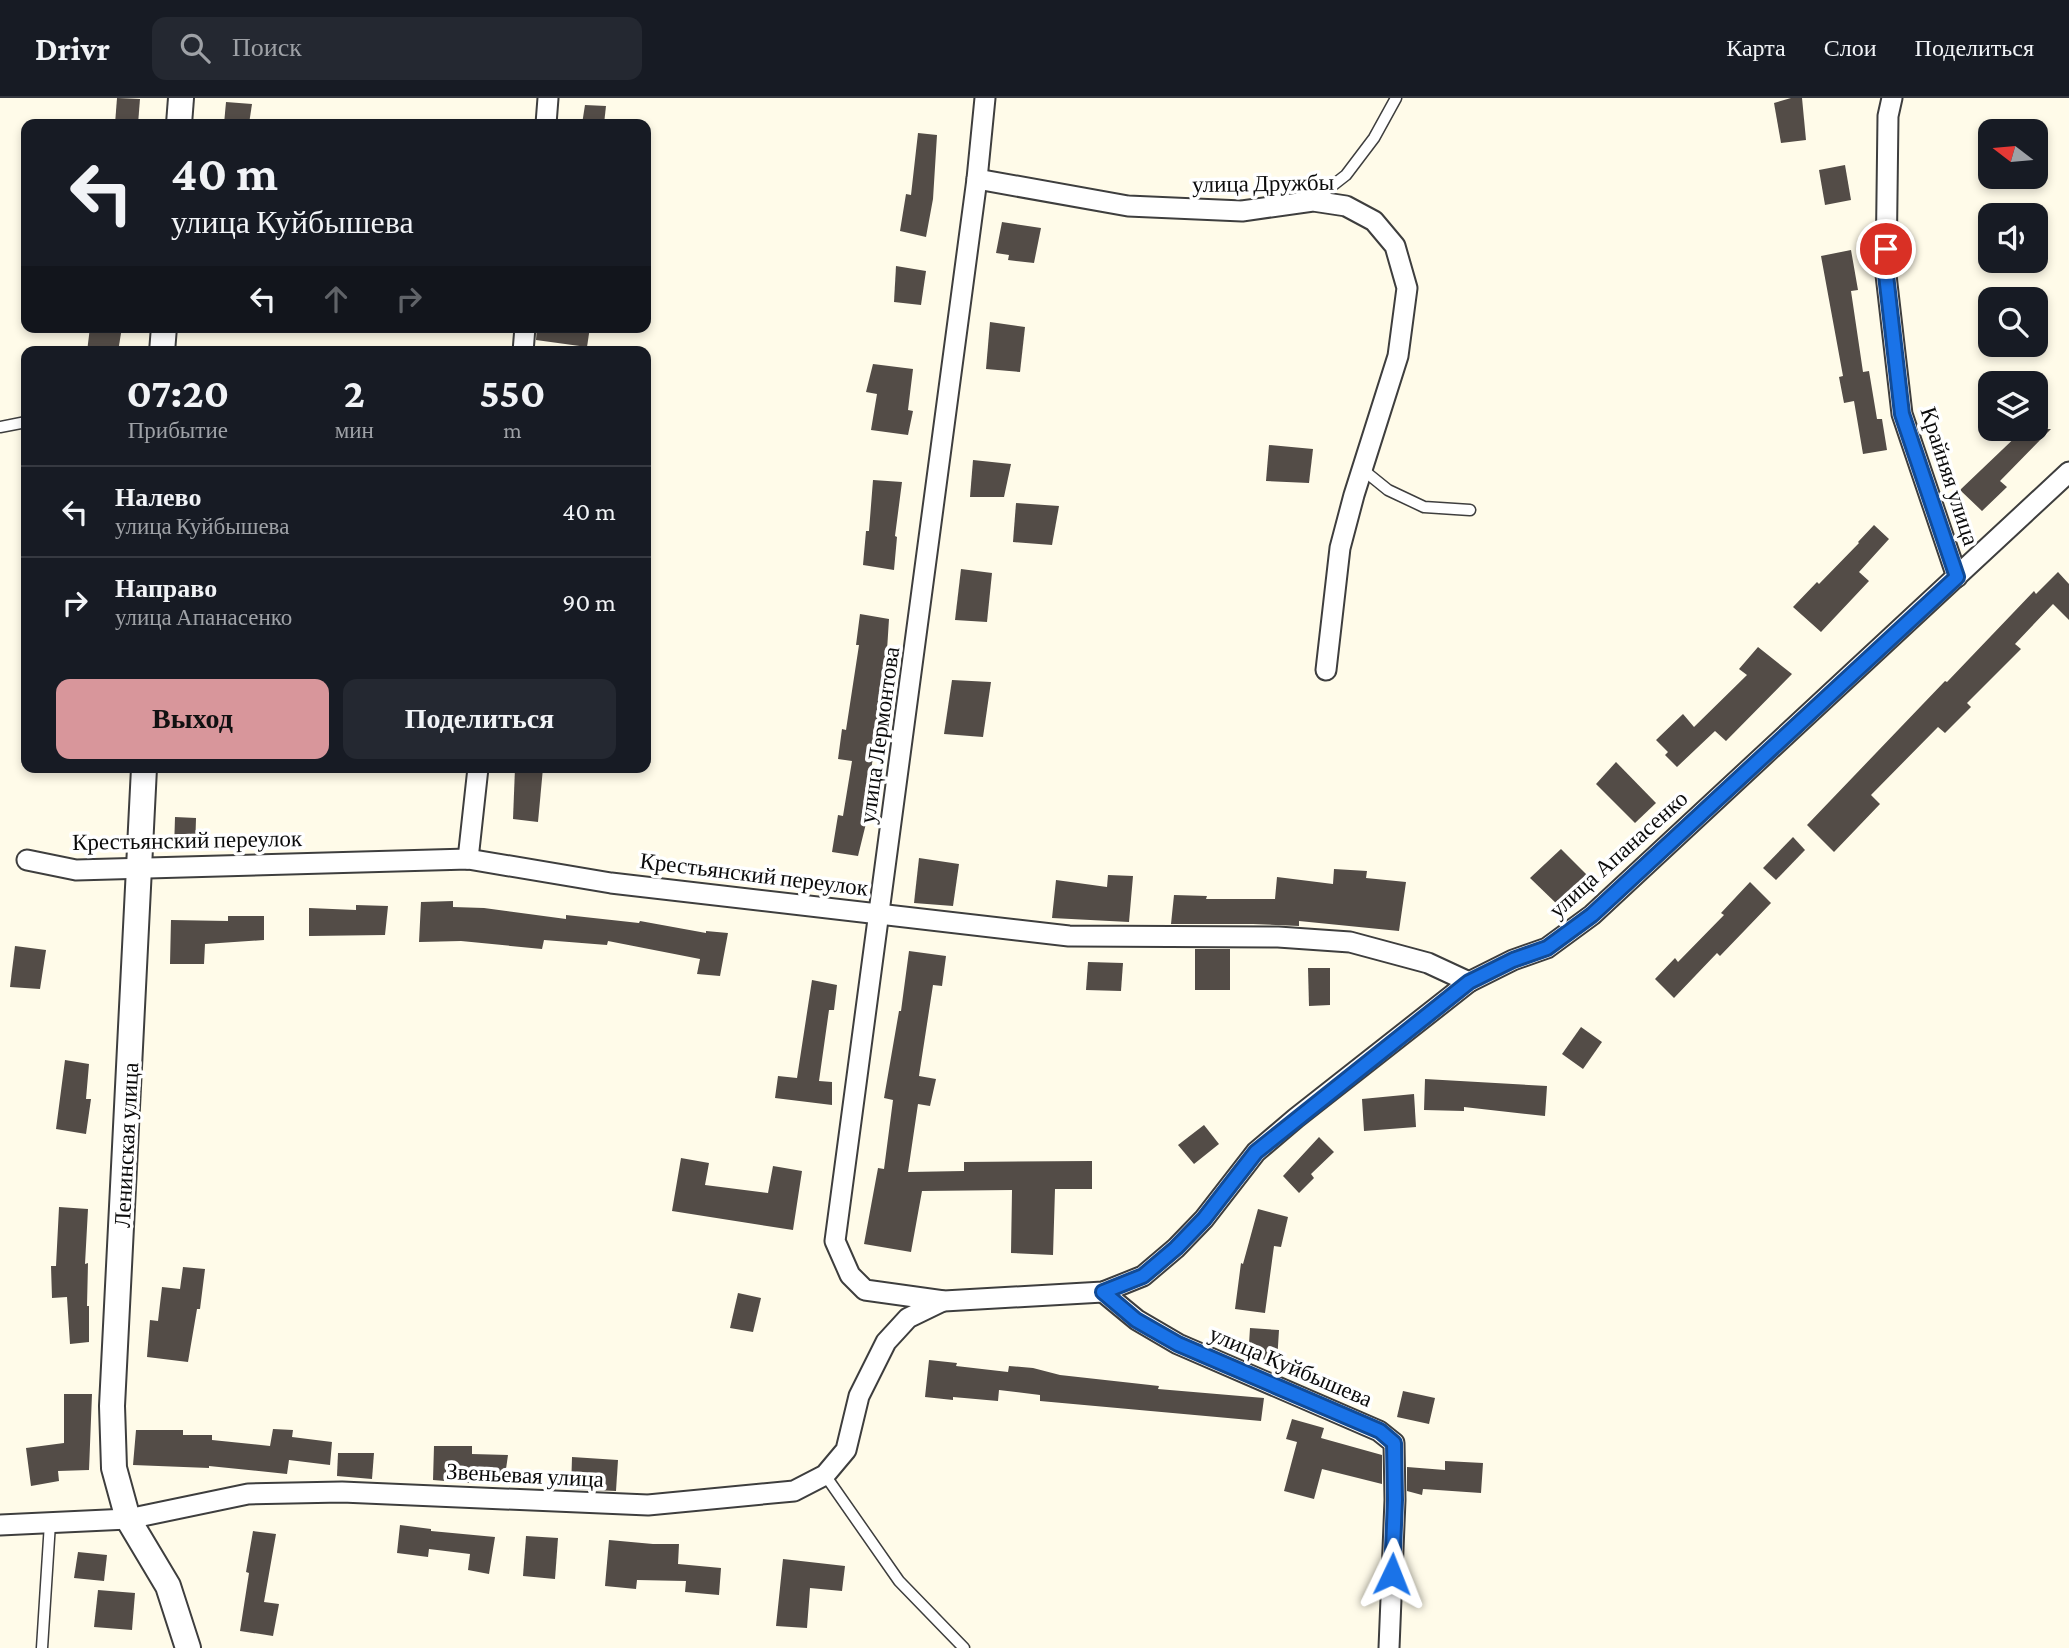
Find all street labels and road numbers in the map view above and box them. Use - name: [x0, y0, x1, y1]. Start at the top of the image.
- street label: улица Дружбы: [1192, 169, 1334, 197]
- street label: Крайняя улица: [1915, 404, 1985, 548]
- street label: улица Лермонтова: [854, 645, 904, 825]
- street label: улица Апанасенко: [1543, 785, 1693, 923]
- street label: Крестьянский переулок: [72, 825, 303, 855]
- street label: Крестьянский переулок: [638, 847, 870, 901]
- street label: Ленинская улица: [109, 1062, 143, 1228]
- street label: улица Куйбышева: [1206, 1320, 1376, 1412]
- street label: Звеньевая улица: [445, 1458, 605, 1492]

